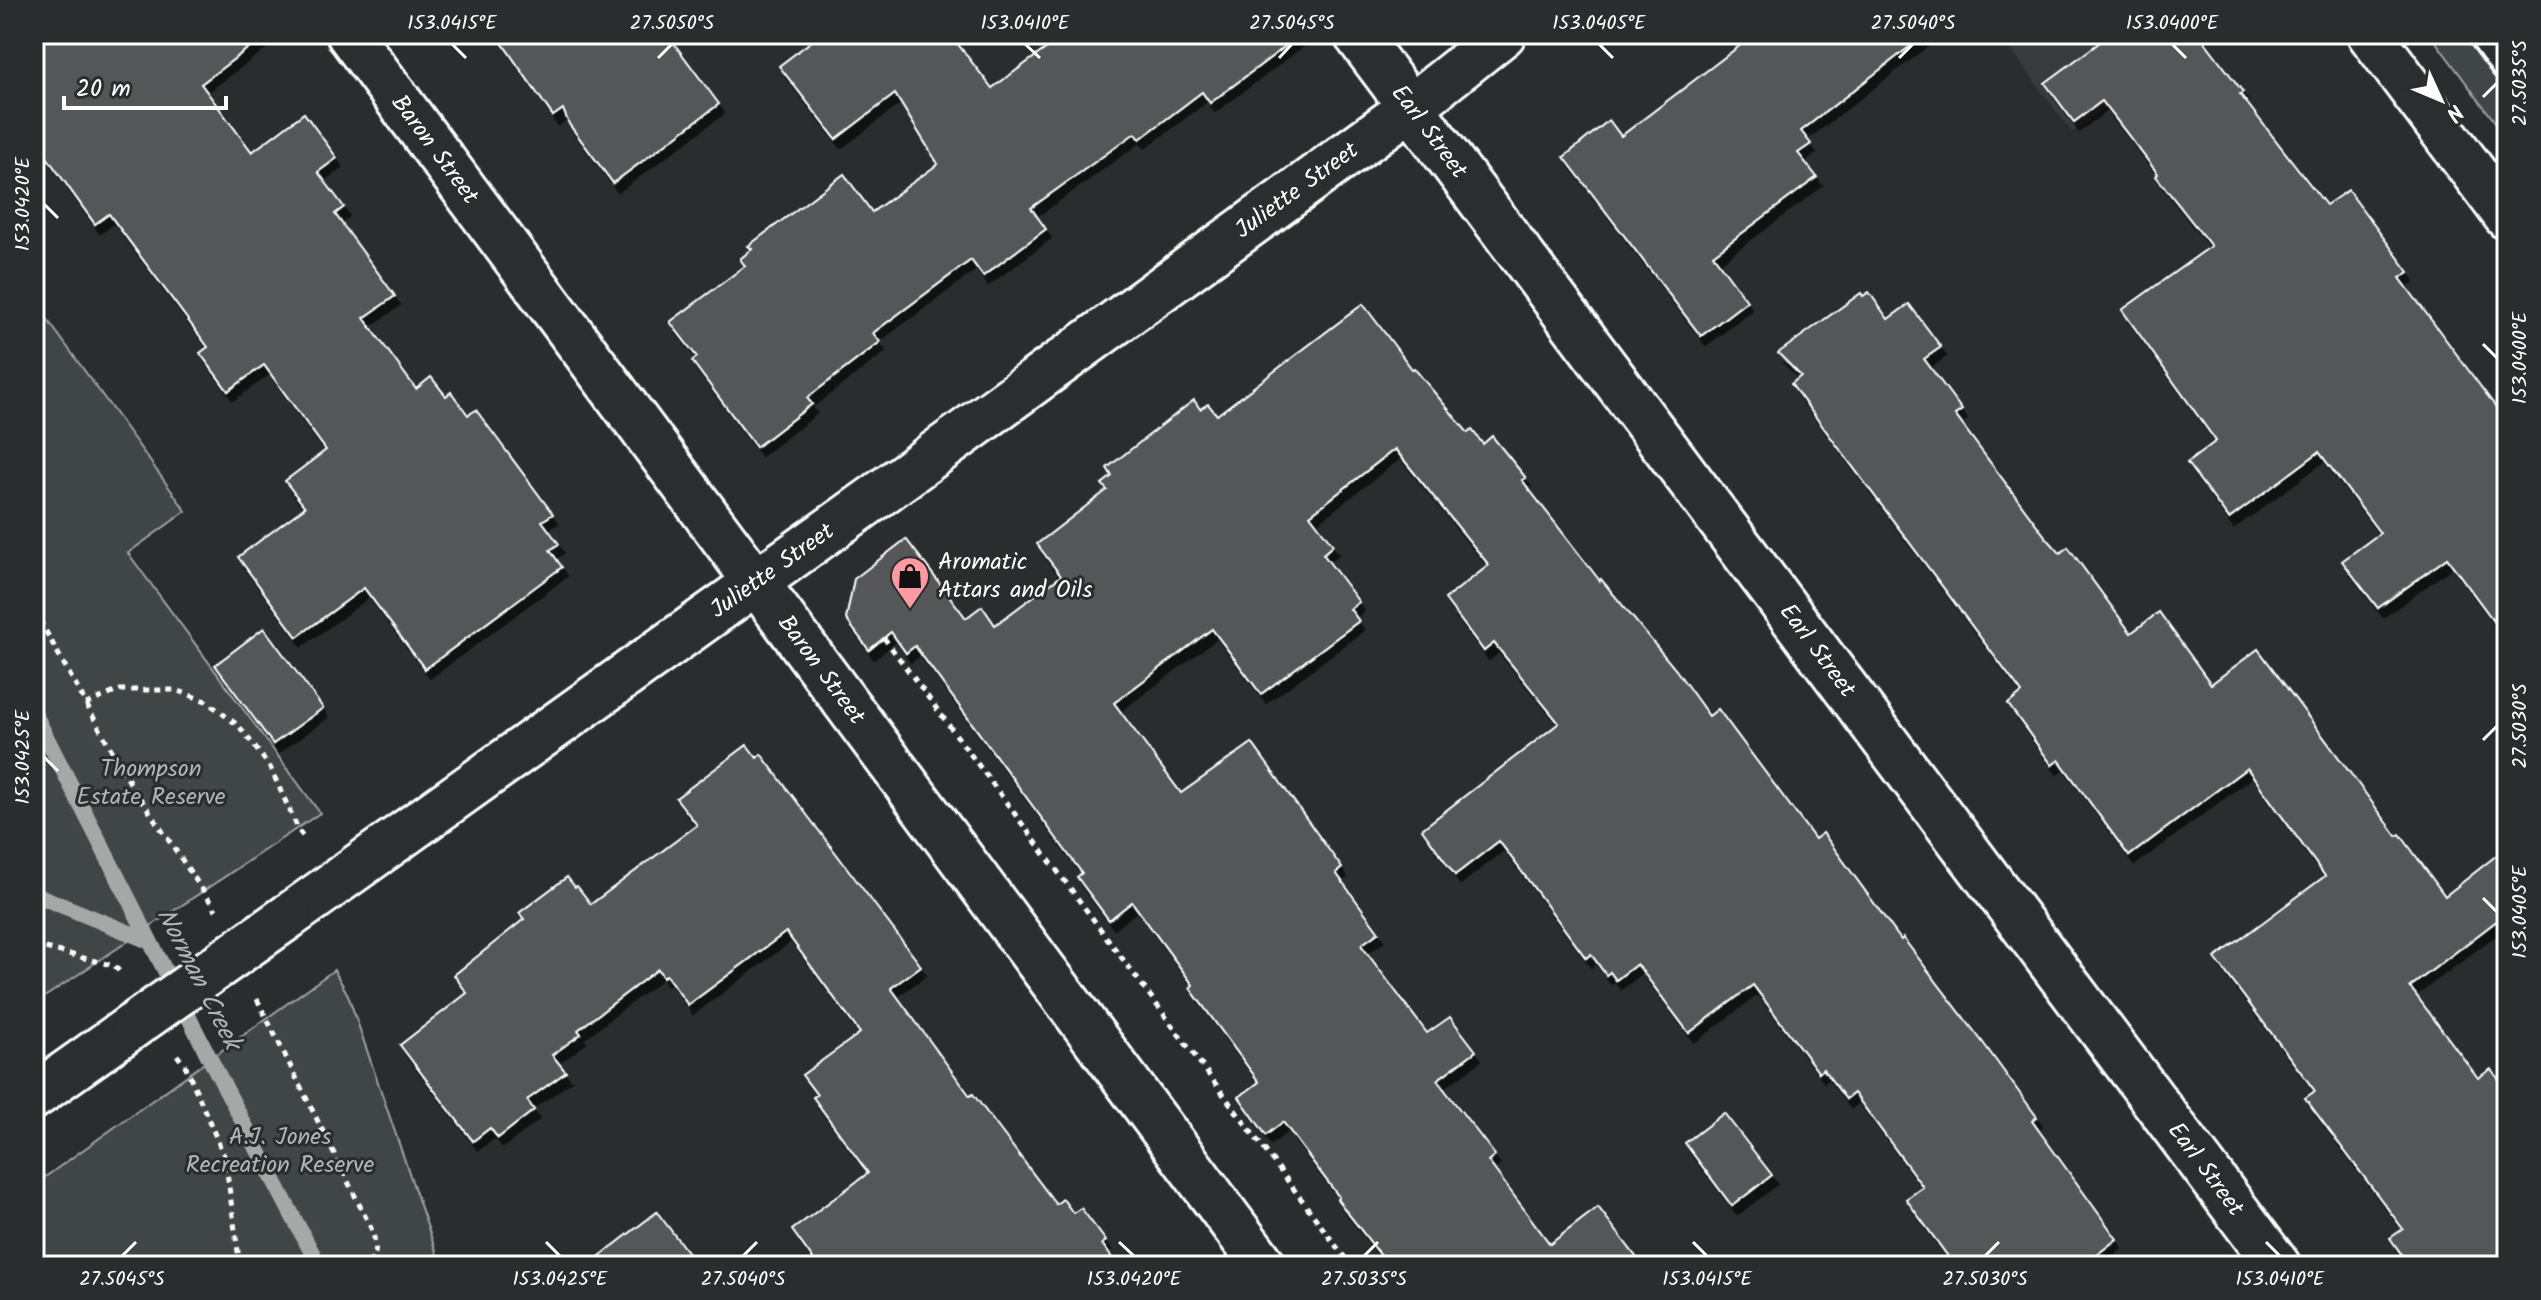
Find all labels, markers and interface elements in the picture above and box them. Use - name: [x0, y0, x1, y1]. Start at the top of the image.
- text: 153.0415°E: [407, 8, 498, 40]
- text: 27.5050°S: [630, 8, 715, 40]
- text: 153.0410°E: [981, 8, 1071, 40]
- text: 27.5045°S: [1249, 8, 1335, 40]
- text: 153.0405°E: [1552, 8, 1647, 40]
- text: 27.5040°S: [1871, 8, 1956, 40]
- text: 153.0400°E: [2126, 8, 2220, 40]
- text: 27.5035°S: [2505, 40, 2537, 126]
- scale bar: [64, 60, 226, 110]
- north arrow: [2401, 60, 2481, 140]
- text: 20 m: [76, 70, 131, 109]
- street label: Earl Street: [1381, 76, 1478, 188]
- street label: Baron Street: [381, 86, 489, 213]
- text: N: [2436, 95, 2471, 129]
- street label: Juliette Street: [1227, 131, 1368, 249]
- text: 153.0420°E: [8, 156, 40, 251]
- text: 153.0400°E: [2505, 310, 2537, 404]
- street label: Juliette Street: [702, 512, 843, 629]
- place label: Aromatic Attars and Oils: [938, 543, 1092, 610]
- shop icon: Aromatic Attars and Oils: [889, 555, 931, 610]
- street label: Earl Street: [1769, 595, 1866, 707]
- street label: Baron Street: [767, 607, 876, 734]
- text: 27.5030°S: [2505, 683, 2537, 769]
- text: 153.0425°E: [8, 708, 40, 805]
- park label: Thompson Estate Reserve: [76, 750, 226, 817]
- text: 153.0405°E: [2505, 864, 2537, 959]
- water label: Norman Creek: [144, 900, 254, 1061]
- street label: Earl Street: [2157, 1114, 2255, 1225]
- park label: A.J. Jones Recreation Reserve: [186, 1118, 374, 1185]
- text: 27.5045°S: [79, 1264, 165, 1296]
- text: 153.0425°E: [512, 1264, 609, 1296]
- text: 27.5040°S: [701, 1264, 786, 1296]
- text: 153.0420°E: [1087, 1264, 1182, 1296]
- text: 27.5035°S: [1321, 1264, 1407, 1296]
- text: 153.0415°E: [1662, 1264, 1753, 1296]
- text: 27.5030°S: [1942, 1264, 2028, 1296]
- text: 153.0410°E: [2236, 1264, 2326, 1296]

